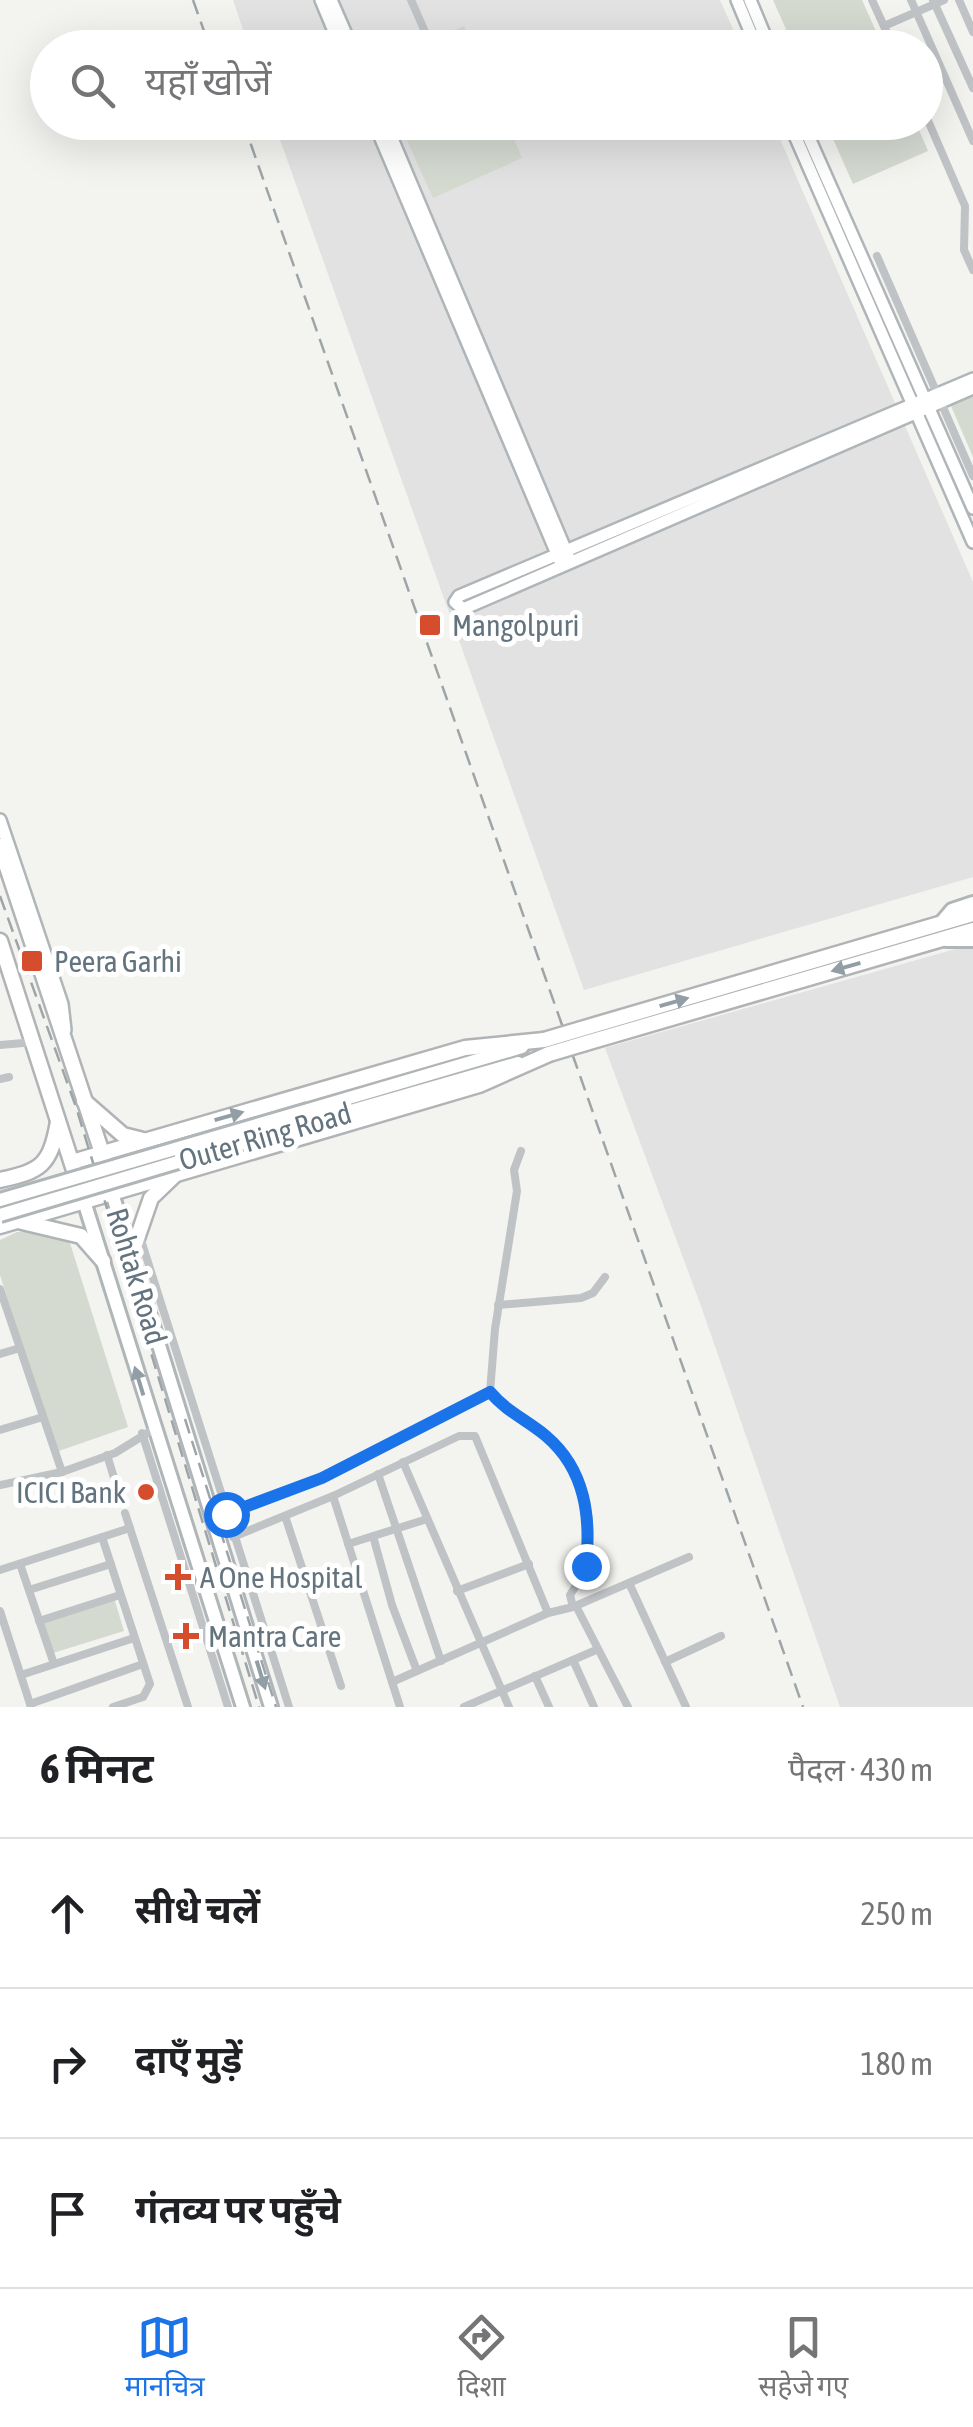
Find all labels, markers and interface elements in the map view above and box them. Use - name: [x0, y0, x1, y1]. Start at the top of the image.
- search box: [30, 30, 943, 140]
- icon: search: [65, 58, 120, 113]
- text: यहाँ खोजें: [145, 60, 271, 103]
- place label: Mangolpuri: [452, 608, 579, 642]
- marker: Mangolpuri: [417, 612, 443, 638]
- place label: Peera Garhi: [54, 944, 182, 978]
- marker: Peera Garhi: [19, 948, 45, 974]
- one-way arrow: [830, 960, 860, 975]
- one-way arrow: [659, 994, 690, 1009]
- street label: Outer Ring Road: [175, 1095, 355, 1177]
- one-way arrow: [215, 1108, 245, 1123]
- street label: Rohtak Road: [100, 1204, 174, 1348]
- one-way arrow: [131, 1365, 146, 1395]
- place label: ICICI Bank: [16, 1475, 126, 1509]
- marker: ICICI Bank: [135, 1481, 157, 1503]
- route start: [204, 1492, 250, 1538]
- route end: [564, 1544, 610, 1590]
- place label: A One Hospital: [200, 1560, 362, 1594]
- marker: A One Hospital: [165, 1564, 191, 1590]
- place label: Mantra Care: [208, 1619, 341, 1653]
- marker: Mantra Care: [173, 1623, 199, 1649]
- one-way arrow: [254, 1660, 269, 1690]
- text: 6 मिनट: [40, 1744, 154, 1792]
- text: पैदल · 430 m: [788, 1751, 933, 1788]
- icon: ahead: [40, 1886, 95, 1941]
- text: सीधे चलें: [135, 1888, 260, 1931]
- text: 250 m: [860, 1895, 933, 1932]
- icon: right: [40, 2036, 95, 2091]
- text: दाएँ मुड़ें: [135, 2038, 242, 2081]
- text: 180 m: [860, 2045, 933, 2082]
- icon: arrive: [40, 2186, 95, 2241]
- text: गंतव्य पर पहुँचे: [135, 2188, 341, 2231]
- tab: मानचित्र: [125, 2310, 205, 2407]
- tab: दिशा: [454, 2310, 509, 2407]
- tab: सहेजे गए: [759, 2310, 848, 2407]

